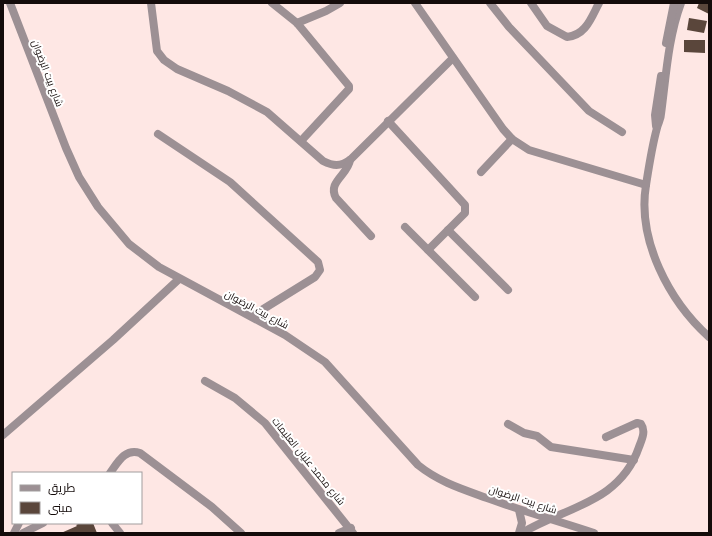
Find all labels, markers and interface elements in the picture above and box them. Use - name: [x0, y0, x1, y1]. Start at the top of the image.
- street label: شارع بيت الرضوان: [29, 38, 66, 108]
- street label: شارع بيت الرضوان: [223, 287, 291, 332]
- street label: شارع محمد عليان العليمات: [269, 415, 348, 508]
- legend: [12, 472, 142, 524]
- text: طريق: [48, 480, 76, 495]
- street label: شارع بيت الرضوان: [487, 482, 558, 517]
- text: مبنى: [48, 500, 73, 515]

